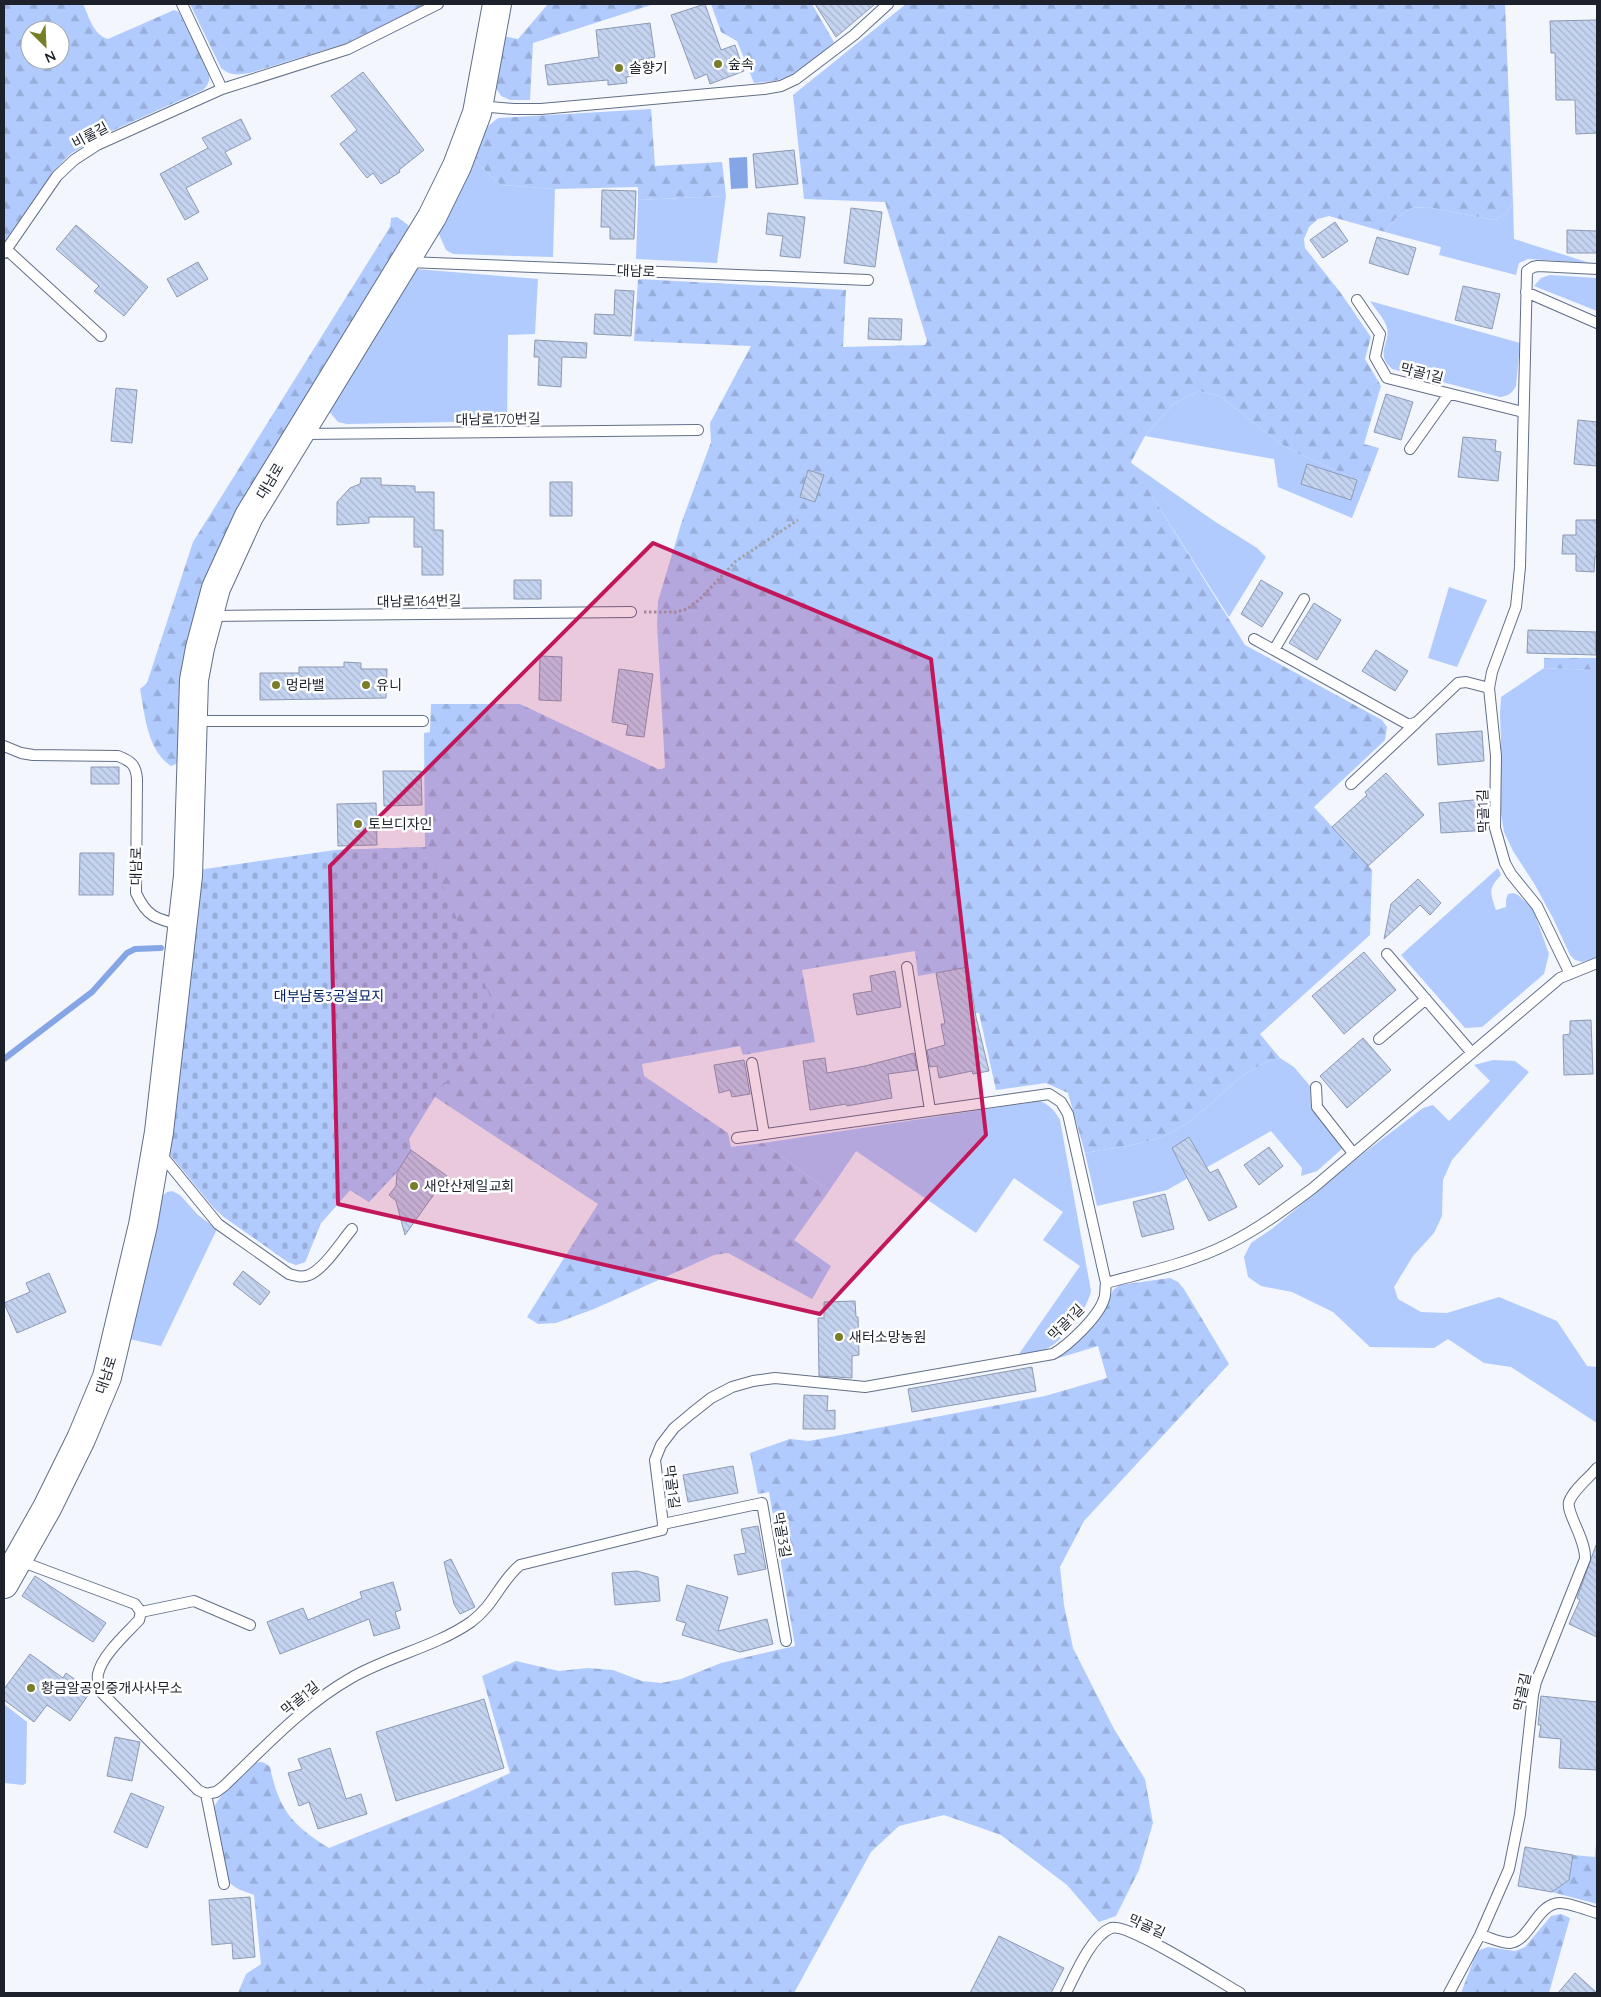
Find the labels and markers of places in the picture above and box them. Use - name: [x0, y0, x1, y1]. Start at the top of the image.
- place label: 숲속: [728, 55, 754, 73]
- marker: 숲속: [712, 58, 724, 70]
- place label: 솔향기: [629, 59, 668, 77]
- marker: 솔향기: [613, 62, 625, 74]
- place label: 멍라밸: [286, 676, 325, 694]
- place label: 유니: [376, 676, 402, 694]
- marker: 멍라밸: [270, 679, 282, 691]
- marker: 유니: [360, 679, 372, 691]
- place label: 토브디자인: [368, 815, 432, 833]
- marker: 토브디자인: [352, 818, 364, 830]
- place label: 새안산제일교회: [424, 1177, 514, 1195]
- marker: 새안산제일교회: [408, 1180, 420, 1192]
- place label: 새터소망농원: [849, 1328, 926, 1346]
- marker: 새터소망농원: [833, 1331, 845, 1343]
- place label: 황금알공인중개사사무소: [41, 1679, 183, 1697]
- marker: 황금알공인중개사사무소: [25, 1682, 37, 1694]

